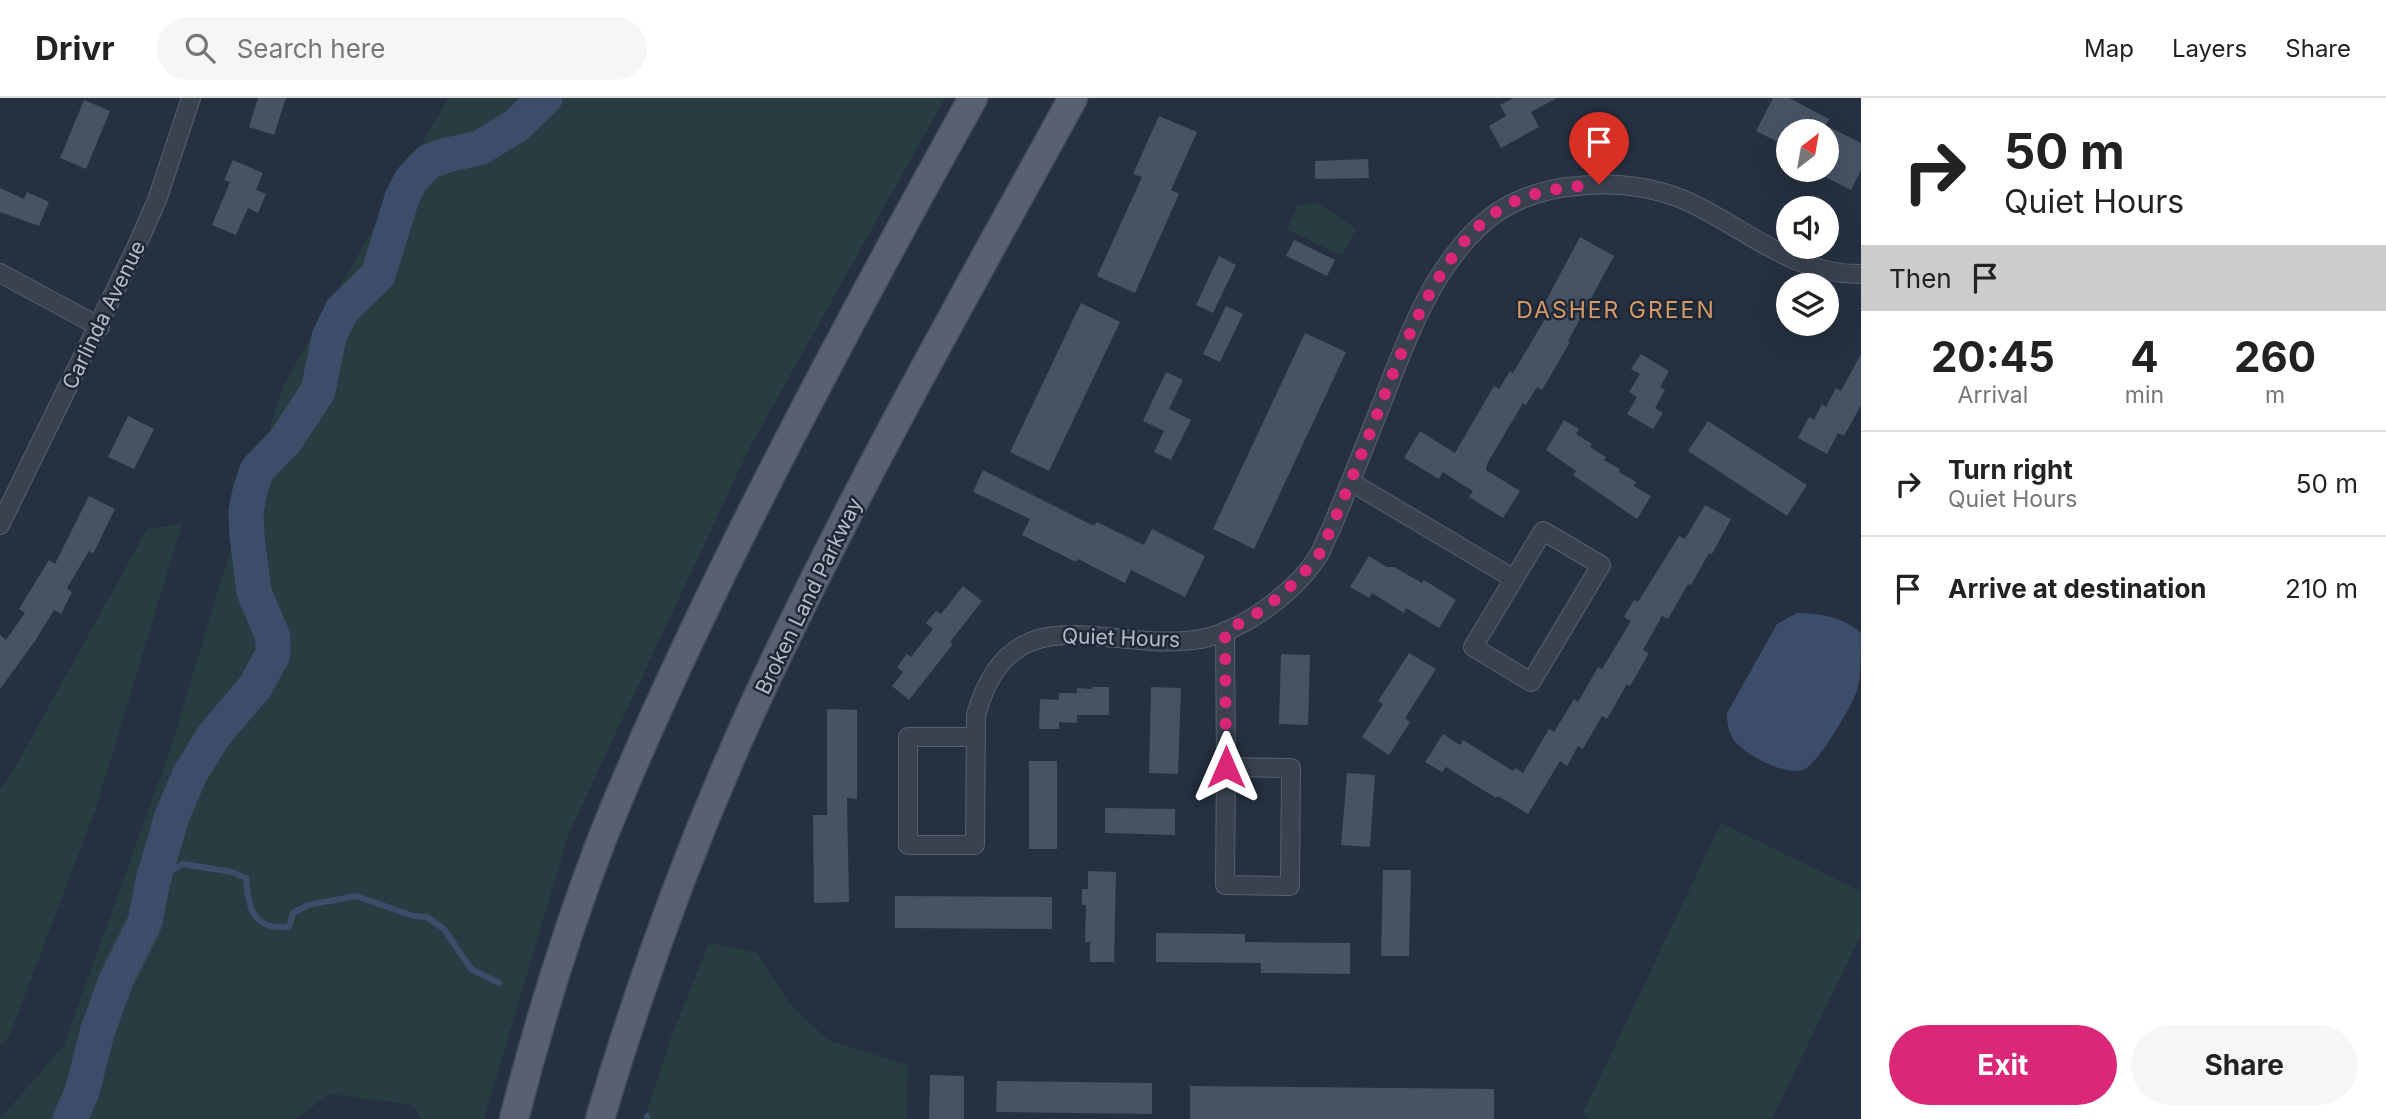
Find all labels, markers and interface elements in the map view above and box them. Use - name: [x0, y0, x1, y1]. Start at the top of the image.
- search box: [157, 17, 647, 80]
- text: Drivr: [35, 28, 115, 68]
- icon: search: [181, 29, 219, 67]
- text: Search here: [237, 33, 385, 64]
- text: Map: [2084, 34, 2134, 63]
- text: Layers: [2172, 34, 2247, 63]
- text: Share: [2285, 34, 2351, 63]
- pin: [1569, 112, 1629, 184]
- north arrow: [1776, 119, 1839, 182]
- map controls: [1776, 119, 1839, 336]
- text: 50 m: [2004, 122, 2125, 181]
- icon: arrive: [1580, 123, 1618, 161]
- icon: right: [1889, 126, 1980, 217]
- text: Quiet Hours: [2004, 182, 2184, 221]
- button: sound: [1776, 196, 1839, 259]
- street label: Carlinda Avenue: [57, 236, 150, 393]
- icon: arrive: [1966, 259, 2004, 297]
- text: Then: [1889, 263, 1952, 294]
- button: layers: [1776, 273, 1839, 336]
- district label: DASHER GREEN: [1516, 296, 1716, 324]
- text: 20:45: [1931, 331, 2055, 382]
- text: 4: [2130, 331, 2159, 382]
- text: 260: [2234, 331, 2316, 382]
- text: Arrival: [1958, 381, 2028, 409]
- text: min: [2125, 381, 2164, 409]
- text: m: [2265, 381, 2285, 409]
- text: Turn right: [1948, 454, 2073, 485]
- icon: right: [1889, 465, 1927, 503]
- text: 50 m: [2296, 468, 2358, 499]
- text: Quiet Hours: [1948, 485, 2077, 513]
- street label: Broken Land Parkway: [750, 493, 867, 698]
- icon: arrive: [1889, 570, 1927, 608]
- text: Arrive at destination: [1948, 573, 2207, 604]
- text: 210 m: [2285, 573, 2358, 604]
- street label: Quiet Hours: [1062, 623, 1181, 652]
- position arrow: [1189, 730, 1263, 804]
- button: Exit: [1889, 1025, 2117, 1105]
- button: Share: [2131, 1025, 2358, 1105]

